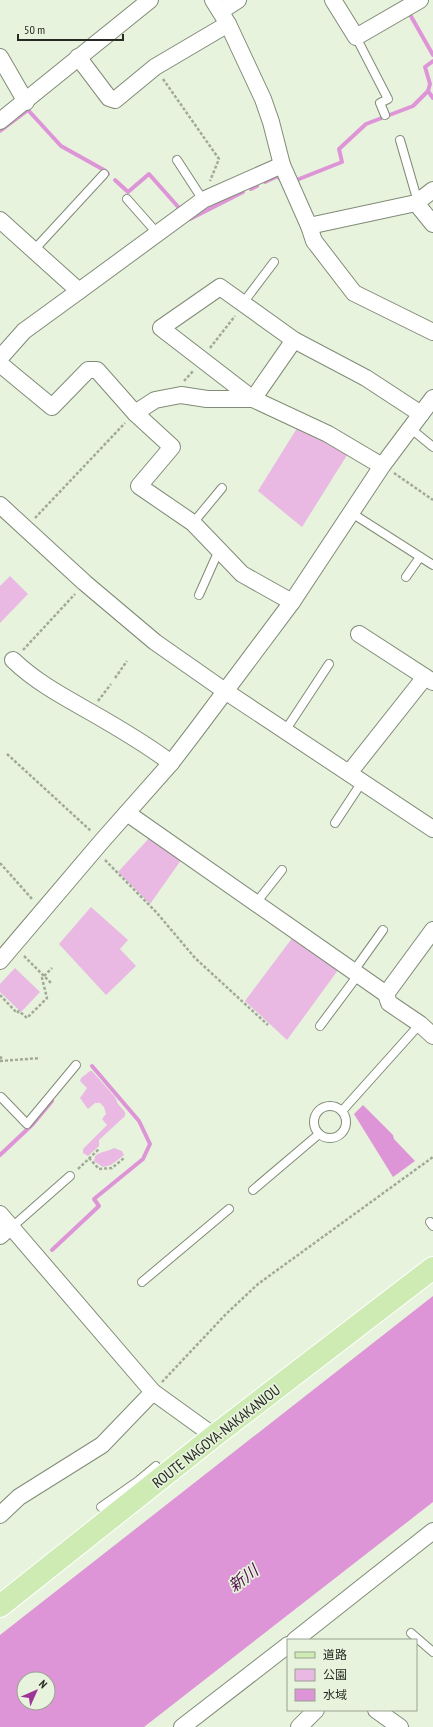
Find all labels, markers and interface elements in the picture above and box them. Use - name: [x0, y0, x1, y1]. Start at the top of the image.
- scale bar: [18, 16, 123, 42]
- text: 50 m: [24, 22, 45, 37]
- street label: ROUTE NAGOYA-NAKAKANJOU: [148, 1380, 284, 1492]
- water label: 新川: [224, 1559, 263, 1596]
- legend: [287, 1639, 417, 1711]
- text: 道路: [323, 1647, 347, 1662]
- text: 公園: [323, 1667, 347, 1682]
- north arrow: [16, 1671, 56, 1711]
- text: N: [36, 1677, 50, 1691]
- text: 水域: [323, 1687, 347, 1702]

